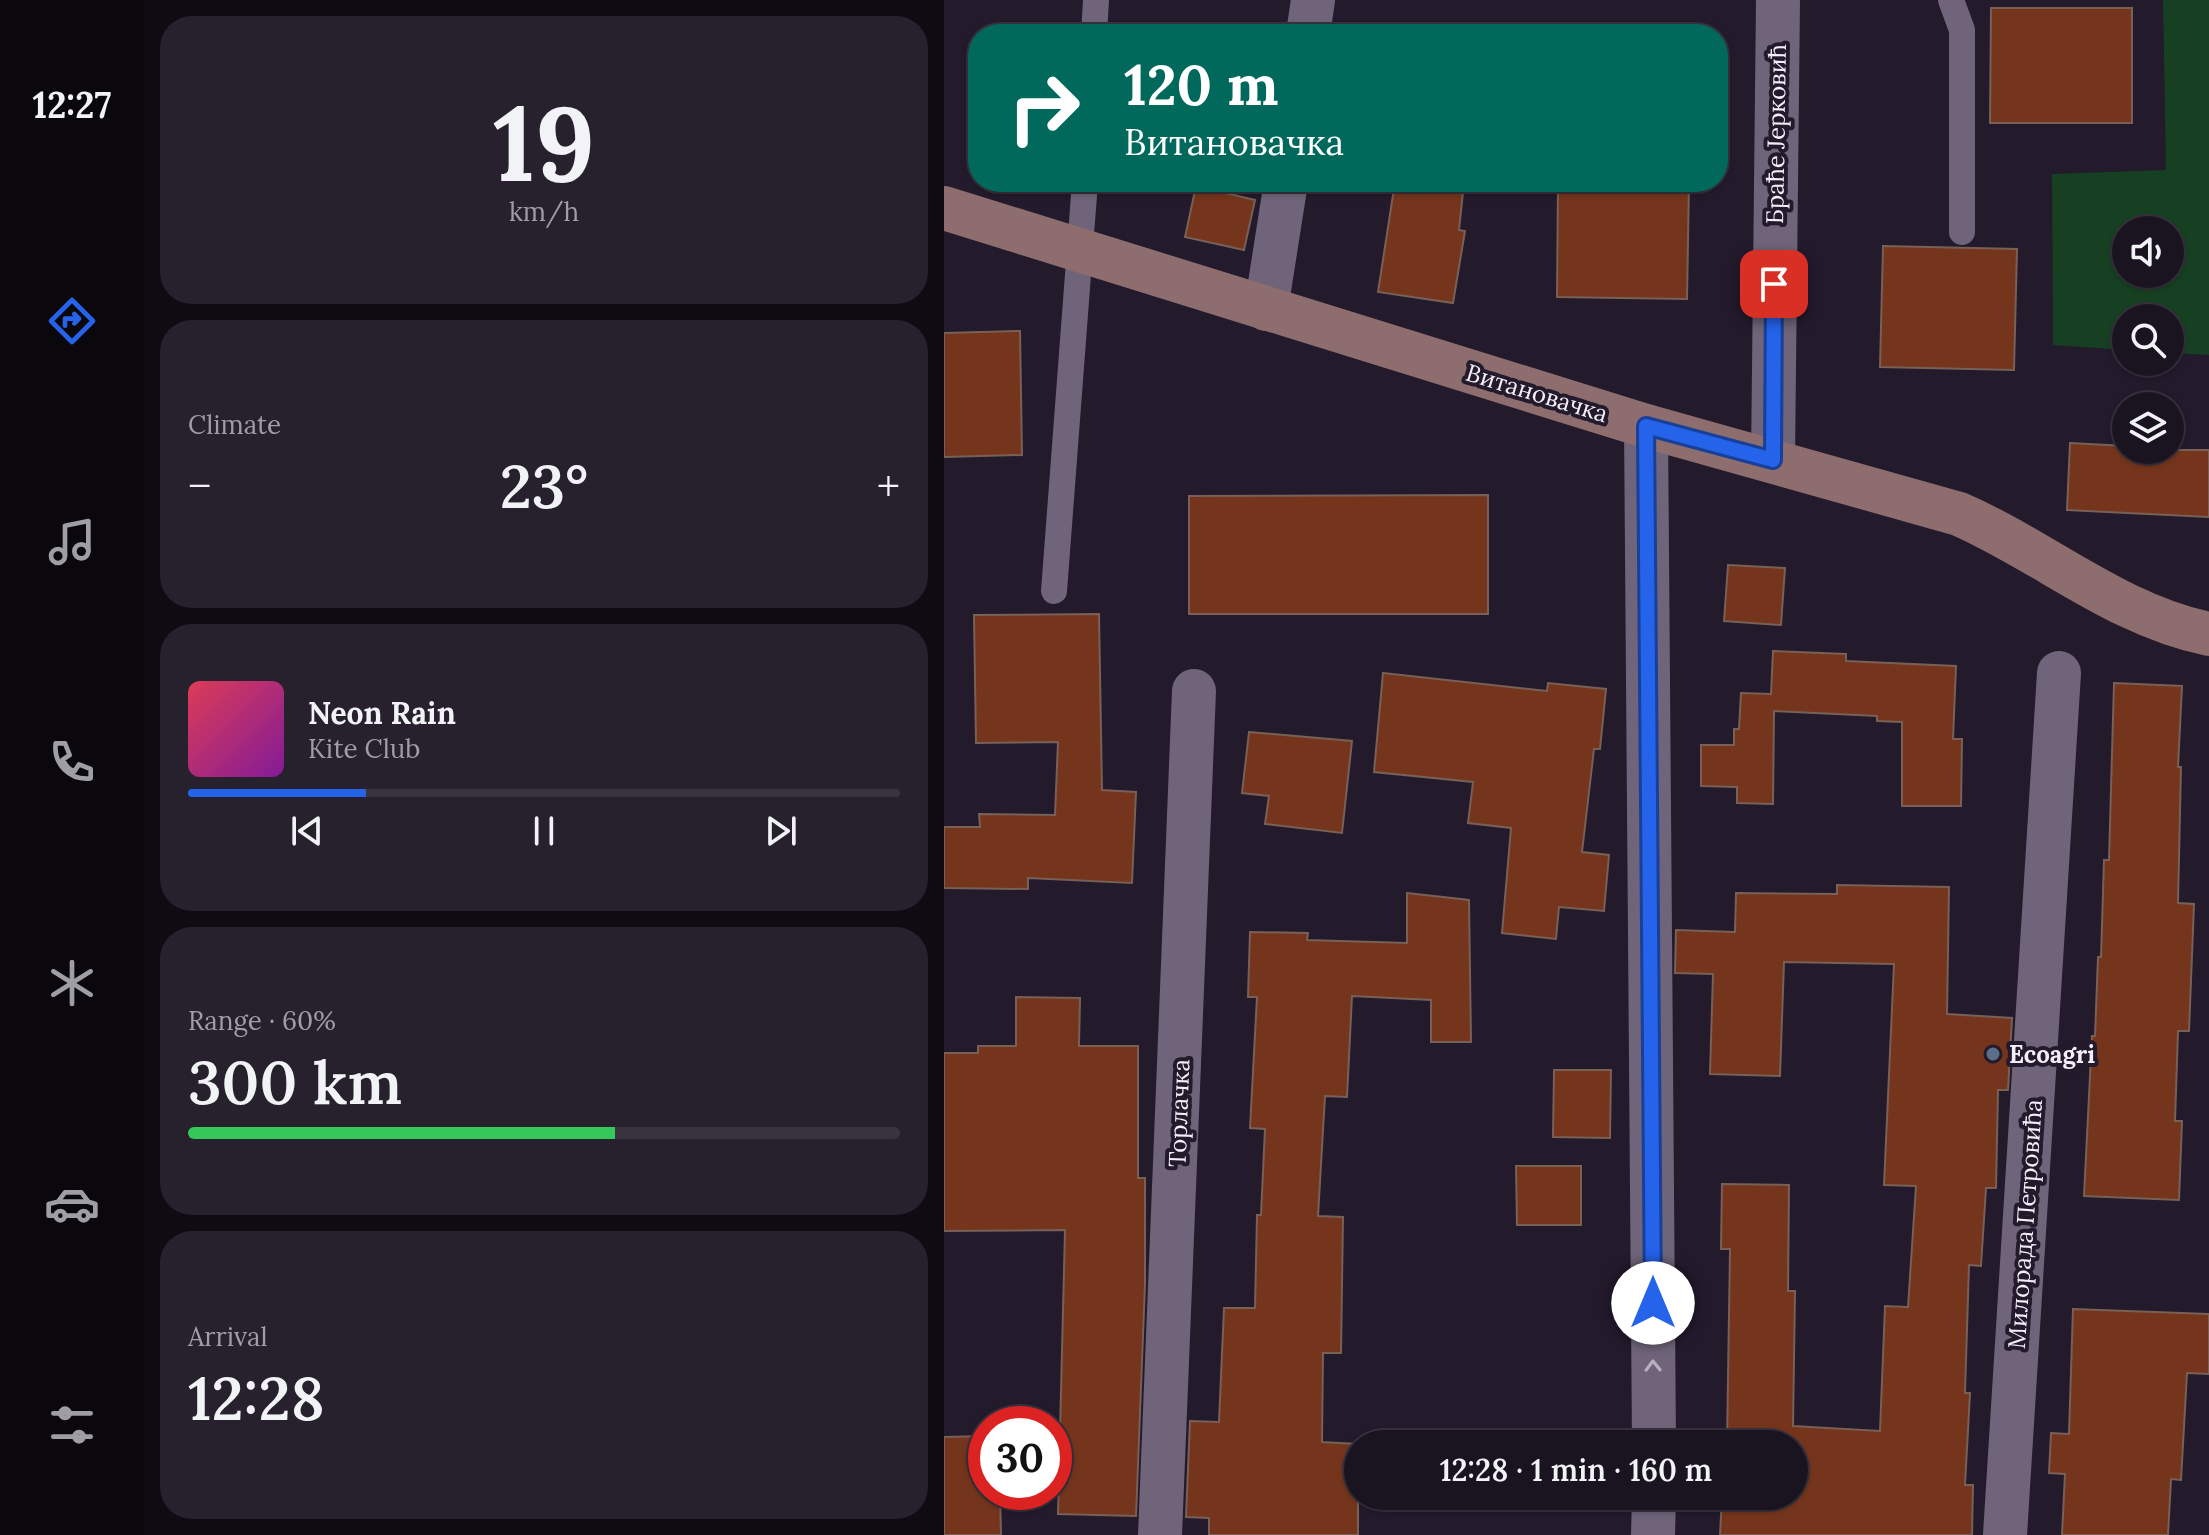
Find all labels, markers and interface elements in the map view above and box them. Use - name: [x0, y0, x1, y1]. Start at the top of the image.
- street label: Браће Јерковић: [1759, 44, 1793, 224]
- text: 120 m: [1124, 49, 1278, 120]
- icon: right: [992, 56, 1096, 160]
- text: 19: [493, 76, 595, 209]
- text: 12:27: [33, 82, 111, 128]
- text: Витановачка: [1124, 119, 1344, 165]
- text: km/h: [509, 195, 579, 228]
- map controls: [2112, 216, 2184, 464]
- button: sound: [2112, 216, 2184, 288]
- pin: [1740, 250, 1808, 318]
- icon: arrive: [1752, 262, 1796, 306]
- icon: directions: [44, 293, 100, 349]
- button: search: [2112, 304, 2184, 376]
- street label: Витановачка: [1462, 357, 1612, 429]
- button: layers: [2112, 392, 2184, 464]
- text: Climate: [188, 408, 281, 441]
- text: 23°: [500, 448, 588, 524]
- text: −: [188, 458, 211, 514]
- text: +: [877, 458, 900, 514]
- icon: music: [44, 514, 100, 570]
- text: Neon Rain: [308, 694, 456, 732]
- text: Kite Club: [308, 732, 420, 765]
- icon: phone: [44, 734, 100, 790]
- icon: previous: [285, 809, 329, 853]
- icon: pause: [522, 809, 566, 853]
- icon: next: [759, 809, 803, 853]
- icon: climate: [44, 955, 100, 1011]
- text: Range · 60%: [188, 1004, 336, 1037]
- place label: Ecoagri: [2009, 1039, 2095, 1070]
- text: 300 km: [188, 1044, 402, 1120]
- marker: Ecoagri: [1984, 1045, 2002, 1063]
- street label: Торлачка: [1162, 1059, 1196, 1167]
- street label: Милорада Петровића: [2001, 1098, 2049, 1350]
- icon: car: [44, 1176, 100, 1232]
- position arrow: [1611, 1261, 1695, 1345]
- text: Arrival: [188, 1320, 267, 1353]
- one-way arrow: [1644, 1359, 1662, 1372]
- text: 12:28: [188, 1360, 325, 1436]
- icon: filters: [44, 1397, 100, 1453]
- speed limit sign: 30: [968, 1406, 1072, 1510]
- text: 12:28 · 1 min · 160 m: [1440, 1451, 1712, 1489]

